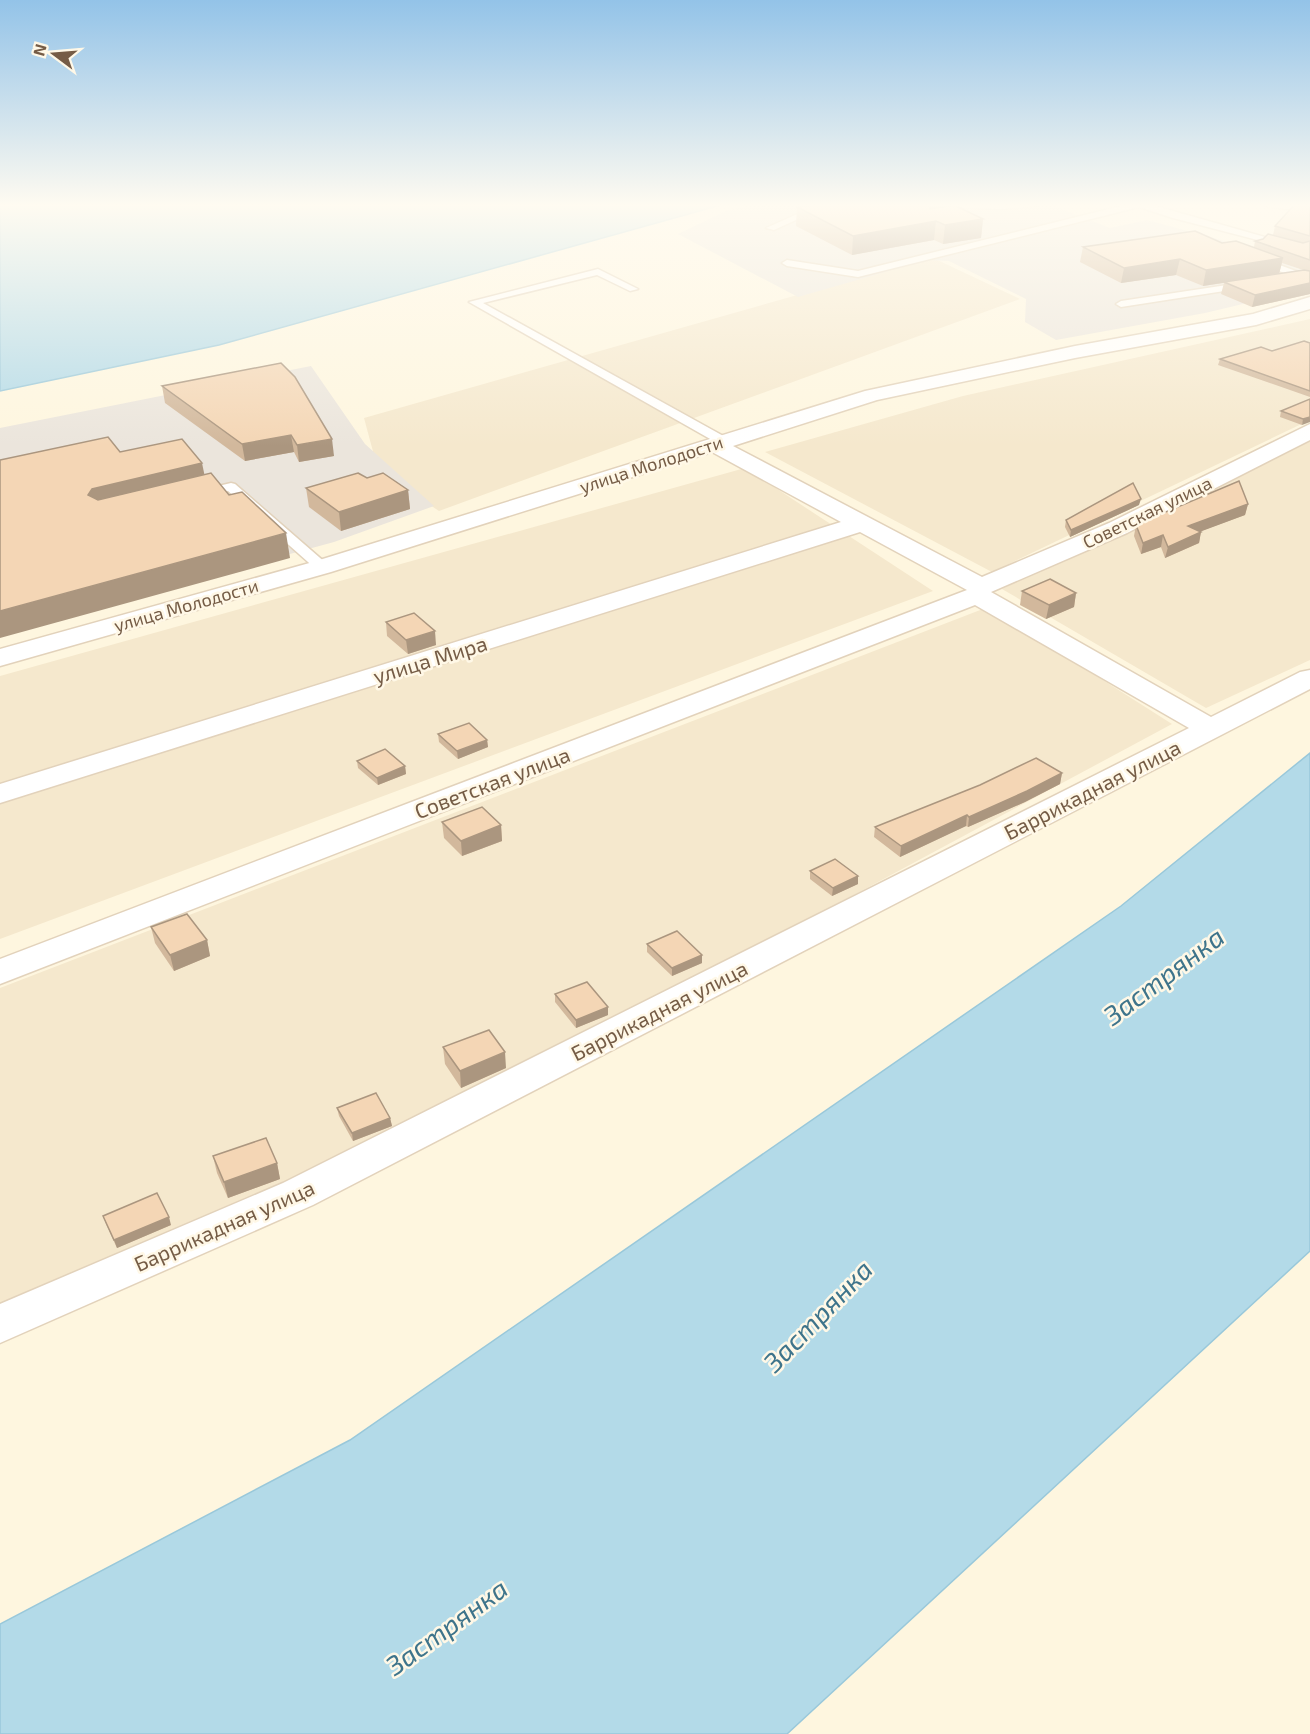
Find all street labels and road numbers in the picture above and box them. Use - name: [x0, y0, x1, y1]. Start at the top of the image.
- street label: улица Молодости: [577, 430, 725, 498]
- street label: Советская улица: [1079, 471, 1215, 553]
- street label: улица Молодости: [111, 574, 261, 636]
- street label: улица Мира: [370, 630, 490, 689]
- street label: Баррикадная улица: [1000, 734, 1185, 845]
- street label: Советская улица: [411, 741, 574, 824]
- street label: Баррикадная улица: [567, 955, 752, 1066]
- street label: Баррикадная улица: [130, 1174, 318, 1277]

